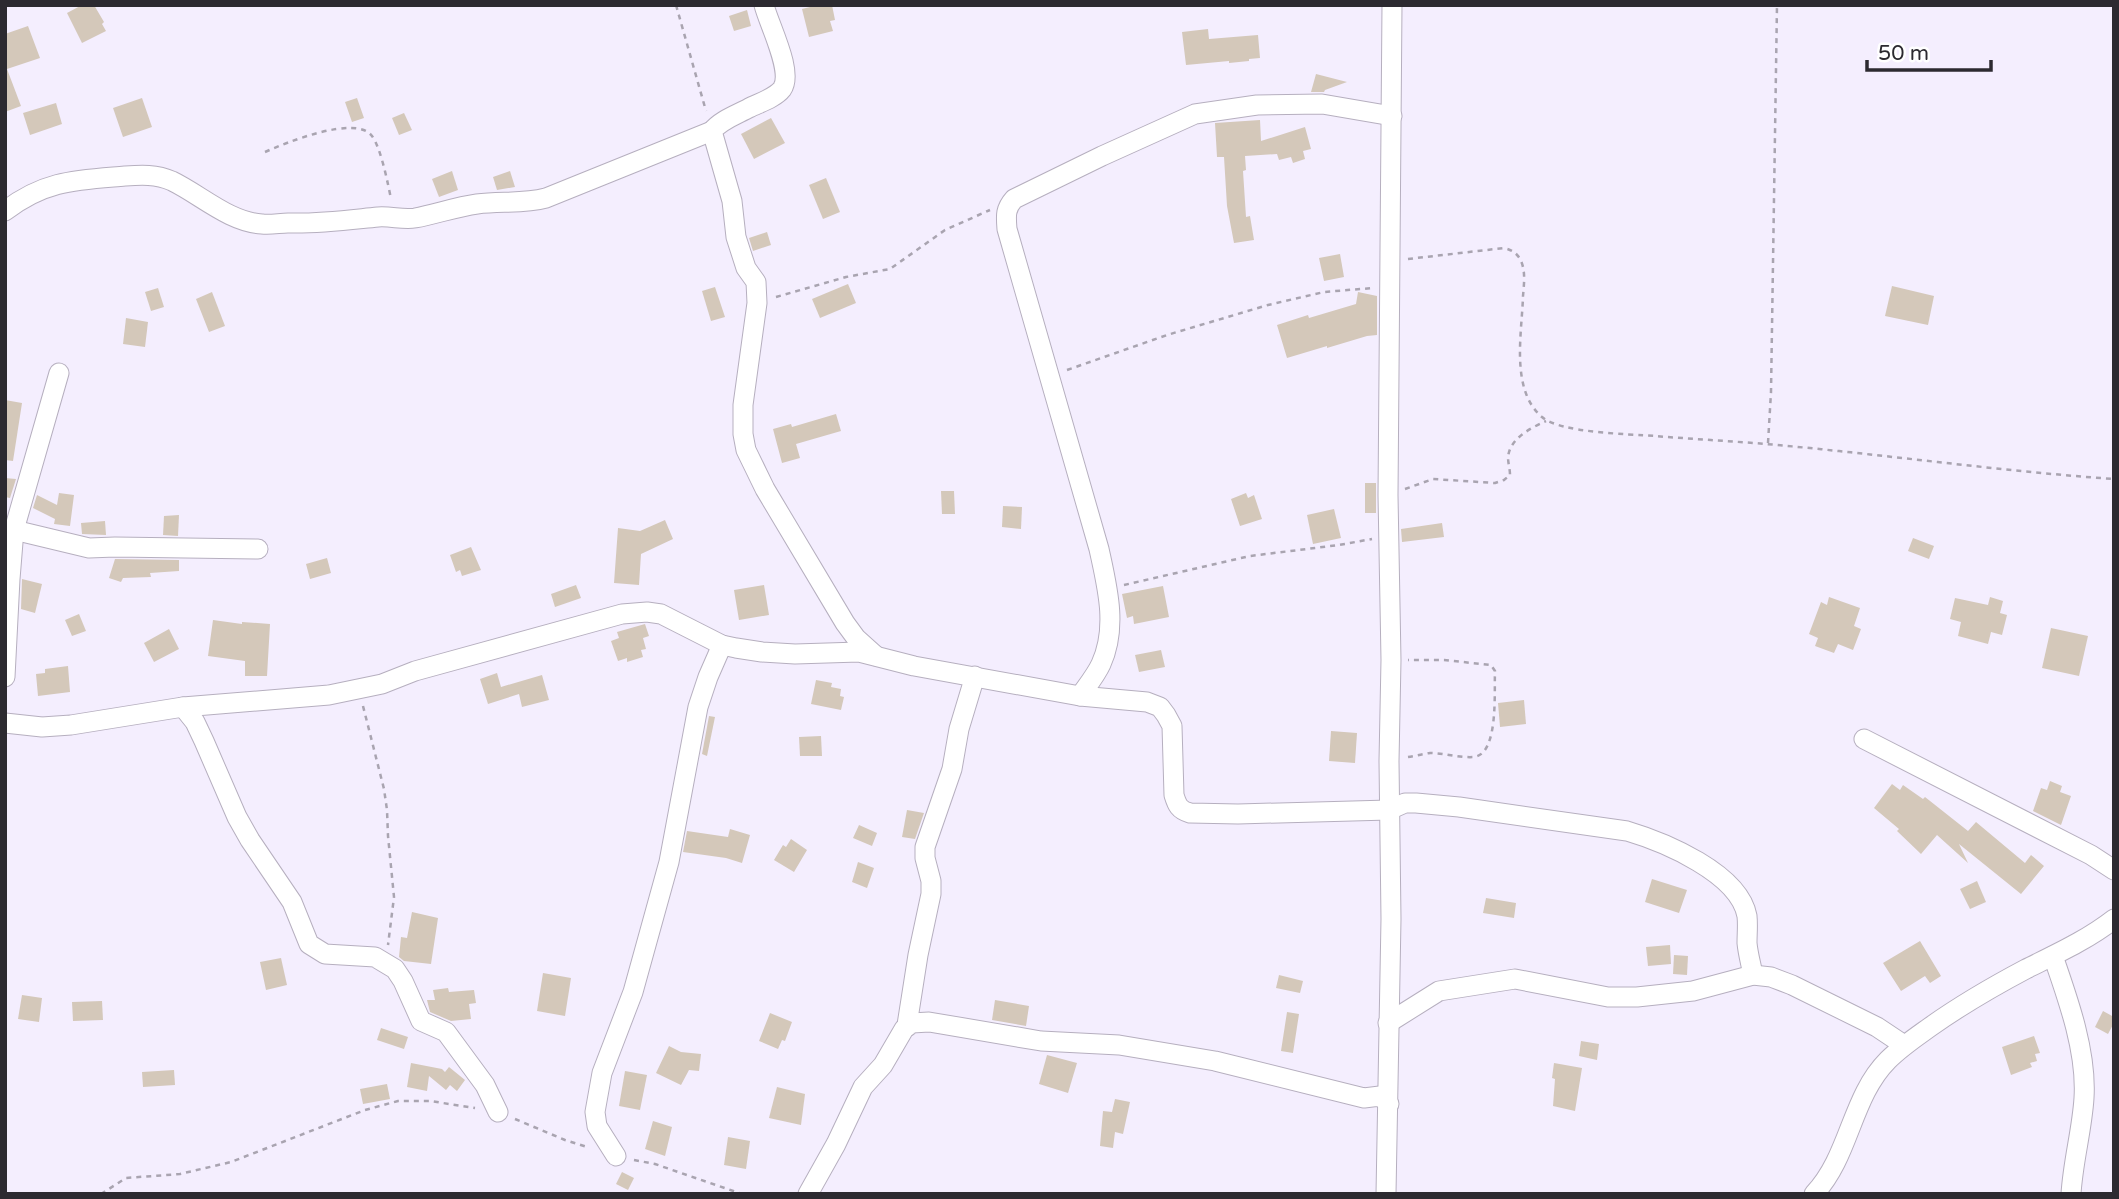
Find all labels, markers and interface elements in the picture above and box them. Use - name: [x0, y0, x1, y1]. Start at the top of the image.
- scale bar: [1867, 28, 1991, 72]
- text: 50 m: [1878, 41, 1929, 66]

